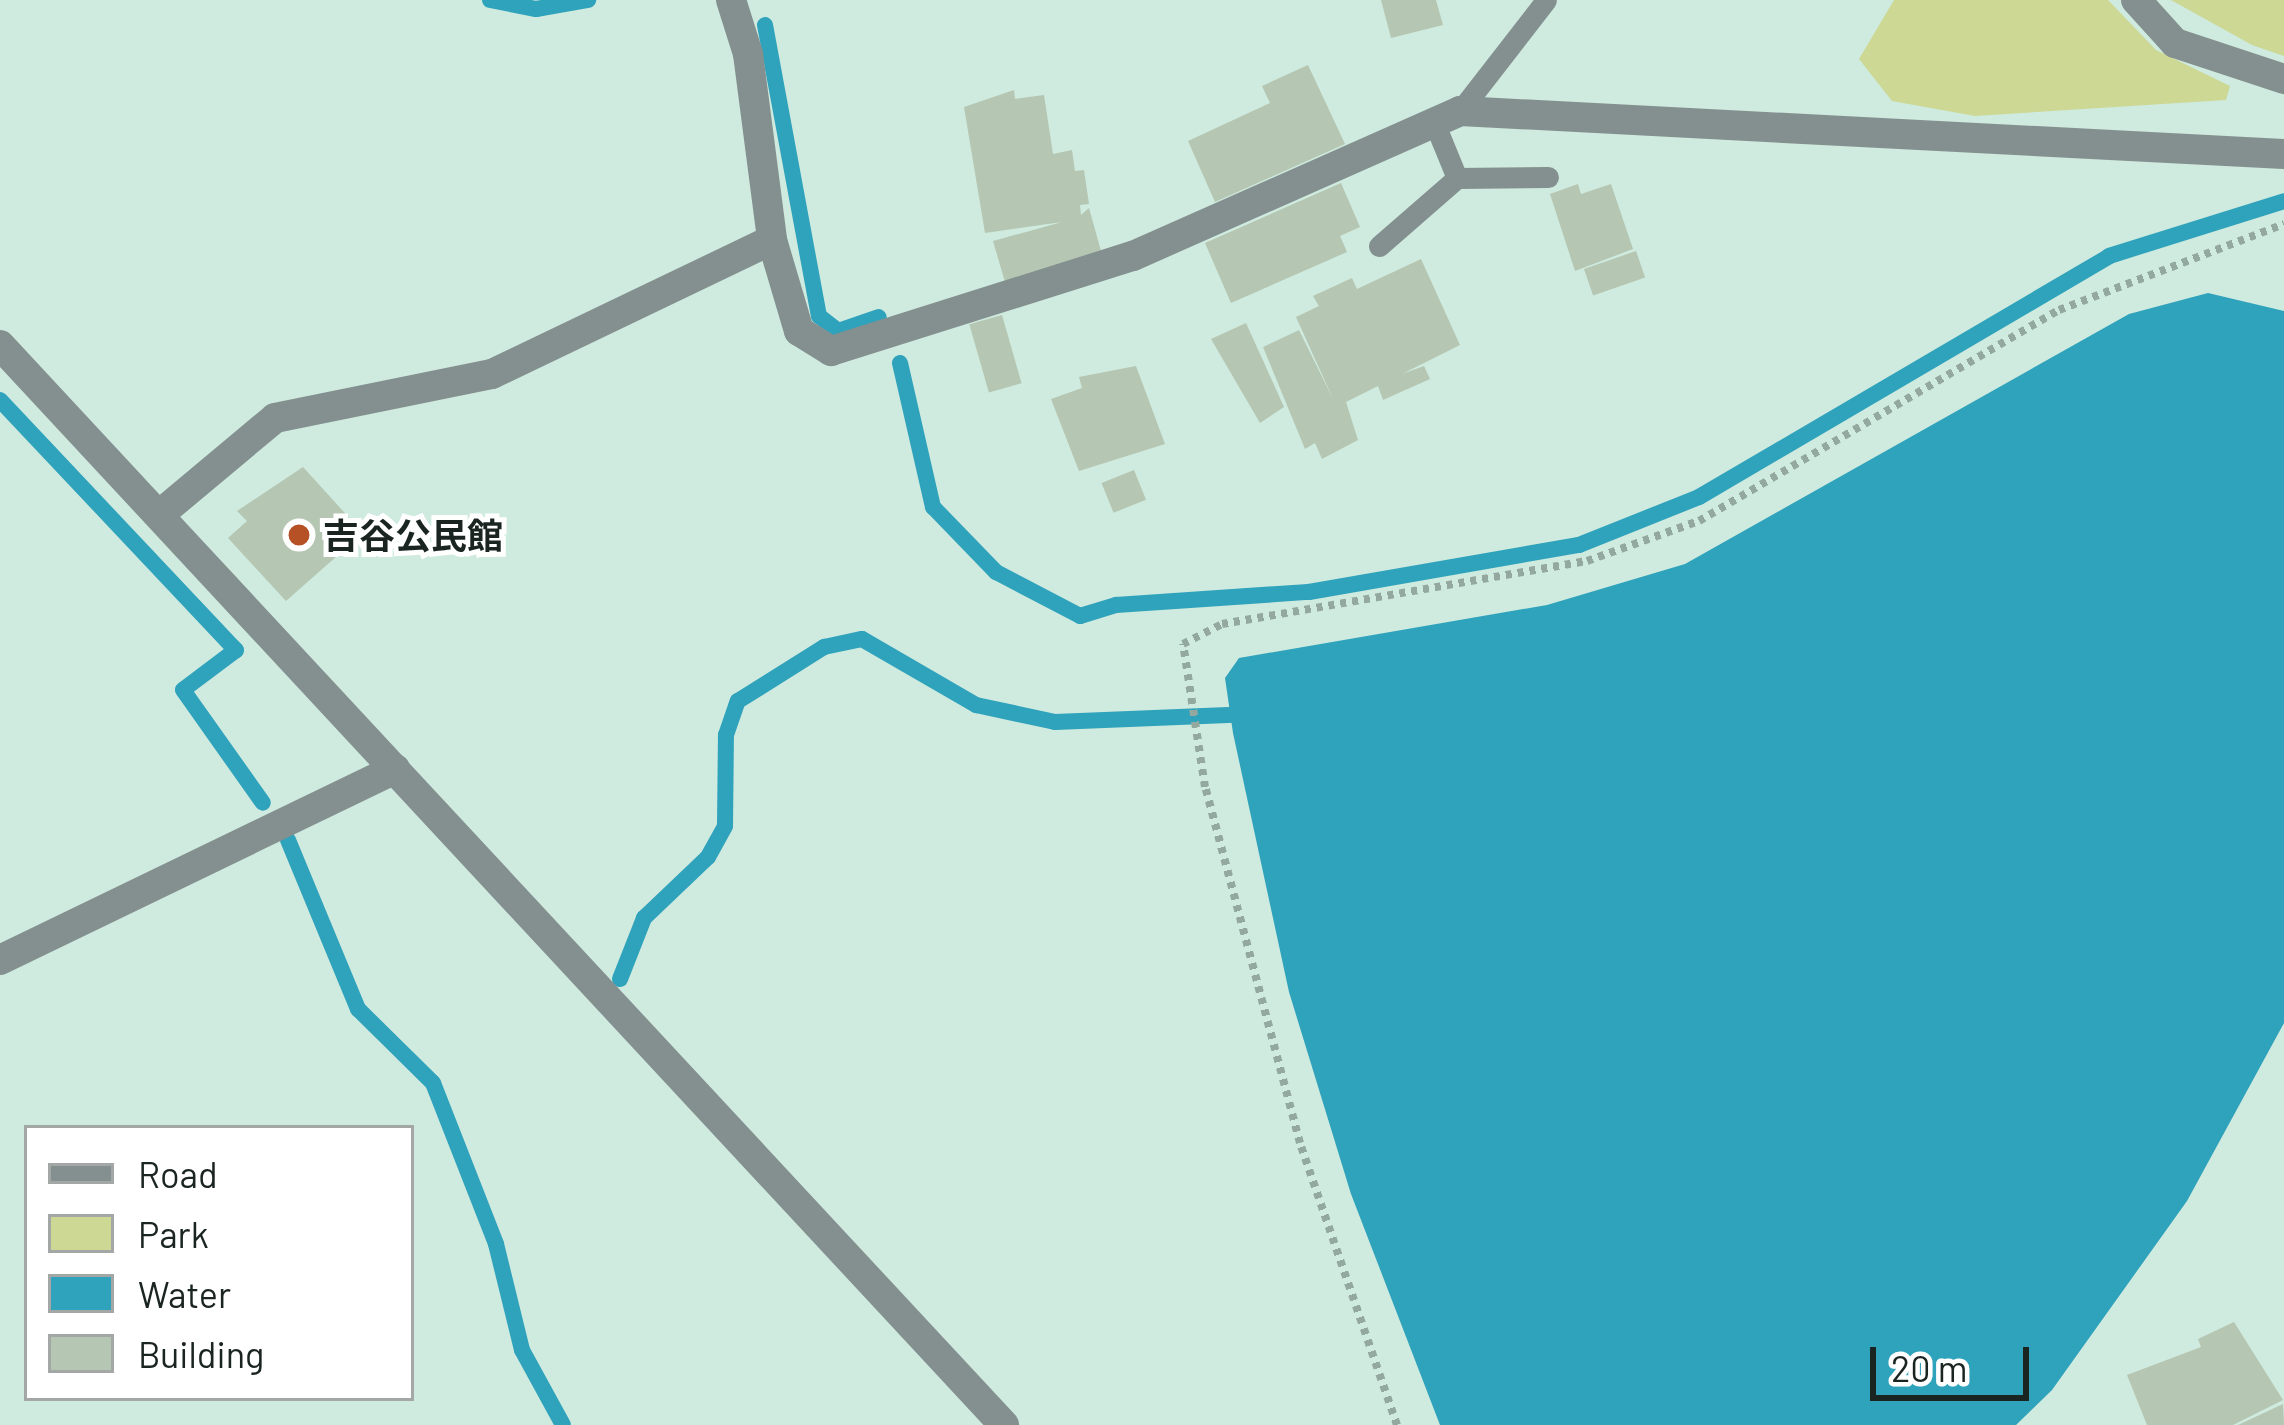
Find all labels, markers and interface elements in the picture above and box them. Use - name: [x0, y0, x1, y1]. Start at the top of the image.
- place label: 吉谷公民館: [323, 513, 503, 557]
- marker: 吉谷公民館: [286, 522, 312, 548]
- legend: [24, 1125, 414, 1401]
- text: Road: [138, 1152, 218, 1195]
- text: Park: [138, 1212, 209, 1255]
- text: Water: [138, 1272, 231, 1315]
- scale bar: [1876, 1323, 2035, 1397]
- text: Building: [138, 1332, 264, 1375]
- text: 20 m: [1891, 1346, 1968, 1389]

